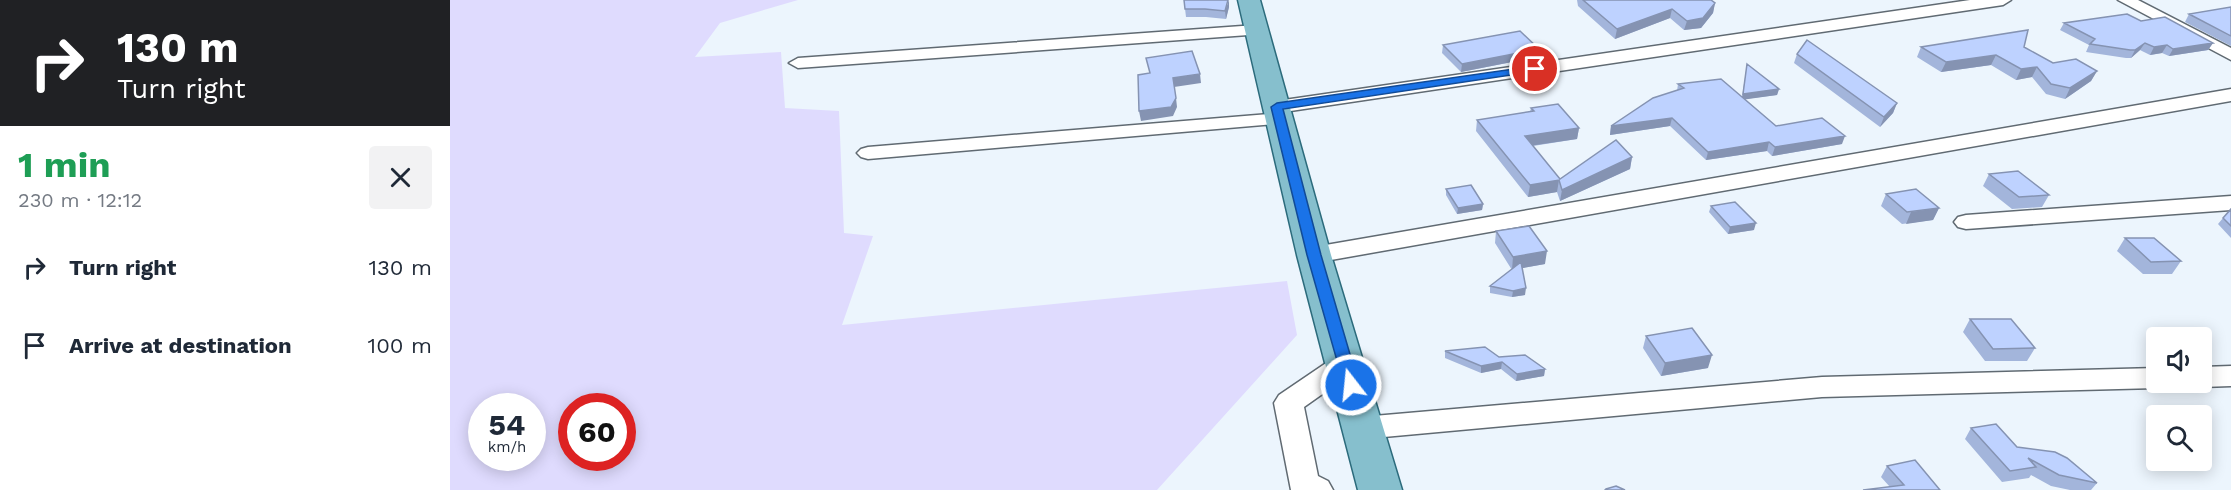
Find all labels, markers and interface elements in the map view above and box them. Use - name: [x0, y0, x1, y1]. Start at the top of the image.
- text: 130 m: [117, 23, 239, 72]
- icon: right: [18, 24, 96, 102]
- pin: [1509, 43, 1560, 94]
- icon: arrive: [1518, 52, 1551, 85]
- text: Turn right: [117, 73, 246, 105]
- text: 1 min: [18, 144, 110, 186]
- button: close: [369, 146, 432, 209]
- text: 230 m · 12:12: [18, 188, 142, 212]
- icon: right: [18, 251, 51, 284]
- text: Turn right: [69, 255, 176, 280]
- text: 130 m: [368, 255, 432, 280]
- map controls: [2146, 327, 2212, 471]
- button: sound: [2146, 327, 2212, 393]
- icon: arrive: [18, 329, 51, 362]
- text: Arrive at destination: [69, 333, 292, 358]
- text: 100 m: [368, 333, 432, 358]
- position arrow: [1319, 353, 1383, 417]
- speed limit sign: 60: [558, 393, 636, 471]
- button: search: [2146, 405, 2212, 471]
- text: 54: [489, 407, 525, 442]
- text: km/h: [488, 438, 526, 456]

